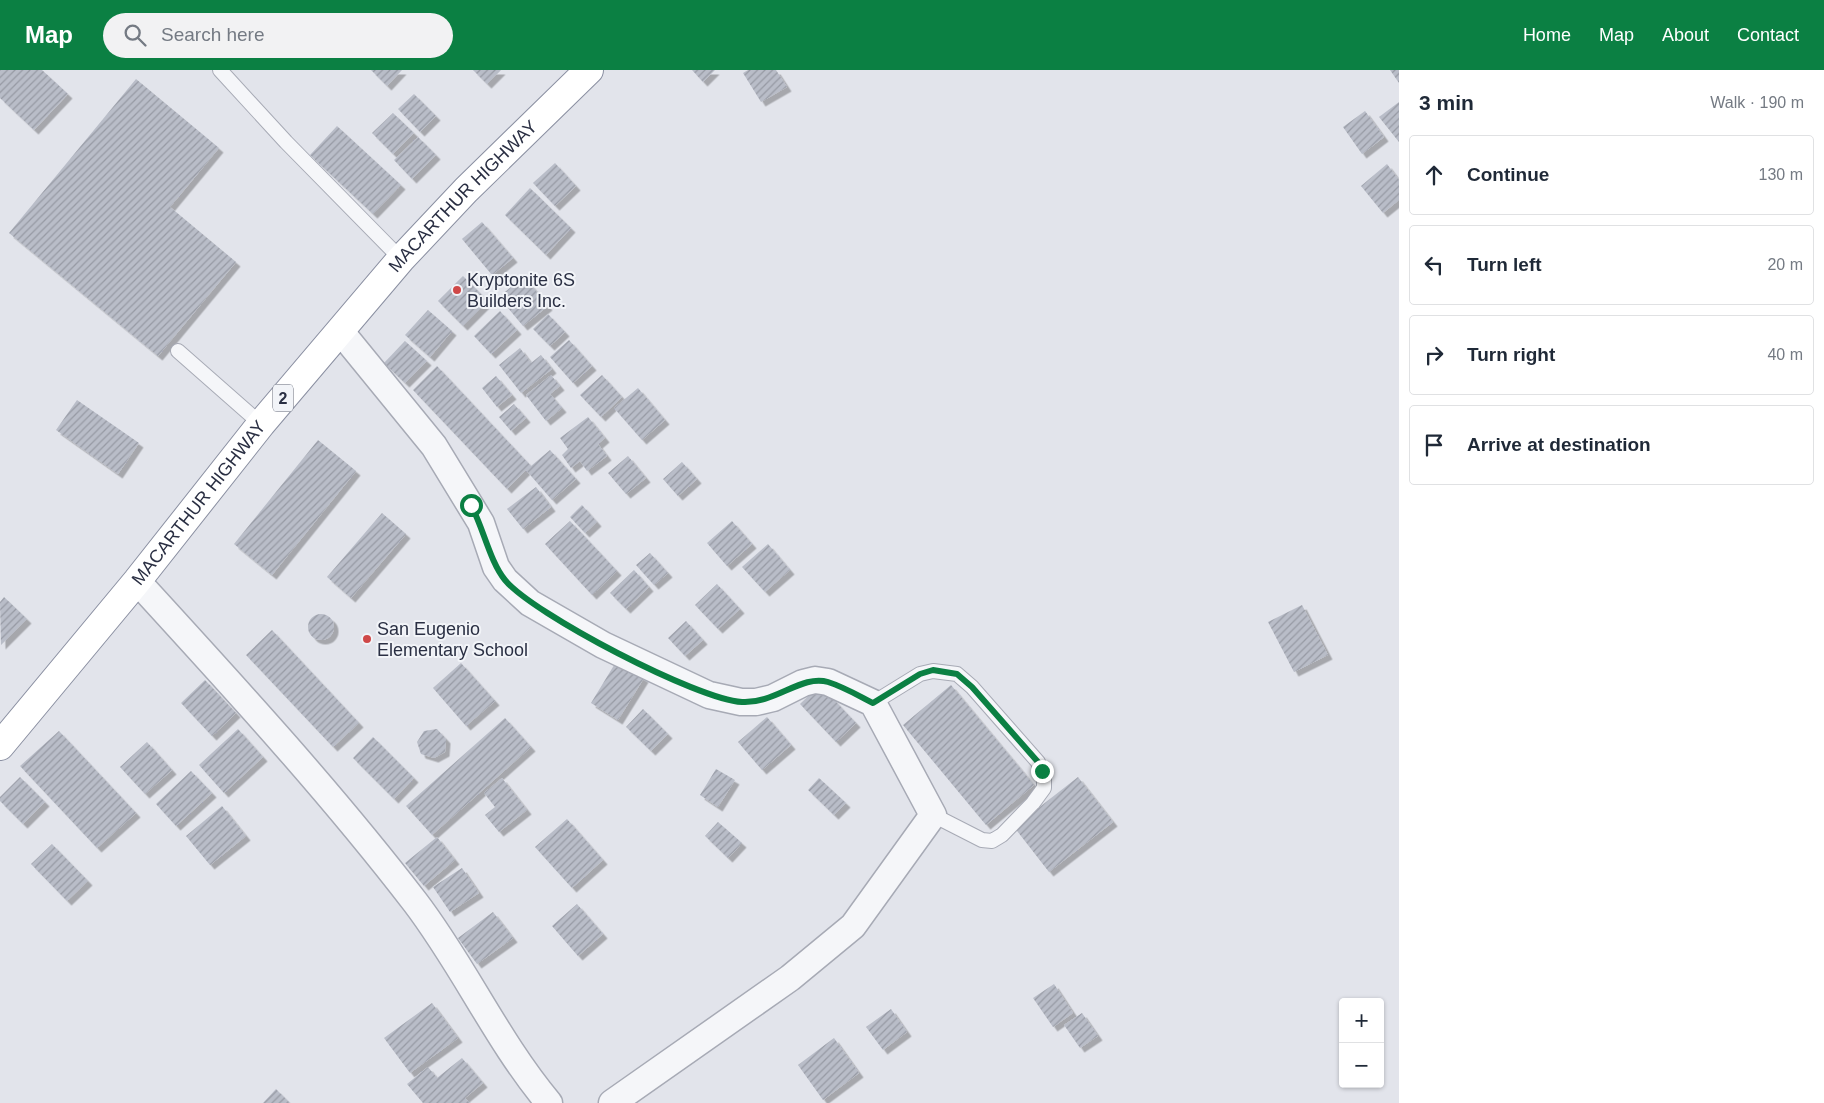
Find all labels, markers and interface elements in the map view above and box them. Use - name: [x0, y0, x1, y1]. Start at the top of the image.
- search box: [103, 13, 453, 58]
- text: Map: [25, 21, 73, 48]
- icon: search: [121, 21, 149, 49]
- text: Search here: [161, 24, 265, 45]
- text: Home: [1523, 25, 1571, 45]
- text: Map: [1599, 25, 1634, 45]
- text: About: [1662, 25, 1709, 45]
- text: Contact: [1737, 25, 1799, 45]
- text: 3 min: [1419, 91, 1474, 114]
- text: Walk · 190 m: [1710, 94, 1804, 111]
- street label: MACARTHUR HIGHWAY: [384, 116, 541, 276]
- icon: ahead: [1420, 161, 1448, 189]
- text: Continue: [1467, 164, 1549, 185]
- text: 130 m: [1759, 166, 1803, 183]
- icon: left: [1420, 251, 1448, 279]
- text: Turn left: [1467, 254, 1542, 275]
- text: 20 m: [1767, 256, 1803, 273]
- place label: Kryptonite 6S Builders Inc.: [467, 270, 575, 311]
- marker: Kryptonite 6S Builders Inc.: [451, 284, 463, 296]
- icon: right: [1420, 341, 1448, 369]
- text: Turn right: [1467, 344, 1555, 365]
- text: 40 m: [1767, 346, 1803, 363]
- road number: 2: [273, 384, 293, 412]
- street label: MACARTHUR HIGHWAY: [128, 417, 270, 589]
- icon: arrive: [1420, 431, 1448, 459]
- text: Arrive at destination: [1467, 434, 1651, 455]
- route start: [460, 494, 483, 517]
- place label: San Eugenio Elementary School: [377, 619, 528, 660]
- marker: San Eugenio Elementary School: [361, 633, 373, 645]
- route end: [1031, 760, 1054, 783]
- map controls: [1339, 998, 1384, 1088]
- button: +: [1339, 998, 1384, 1043]
- button: −: [1339, 1043, 1384, 1088]

